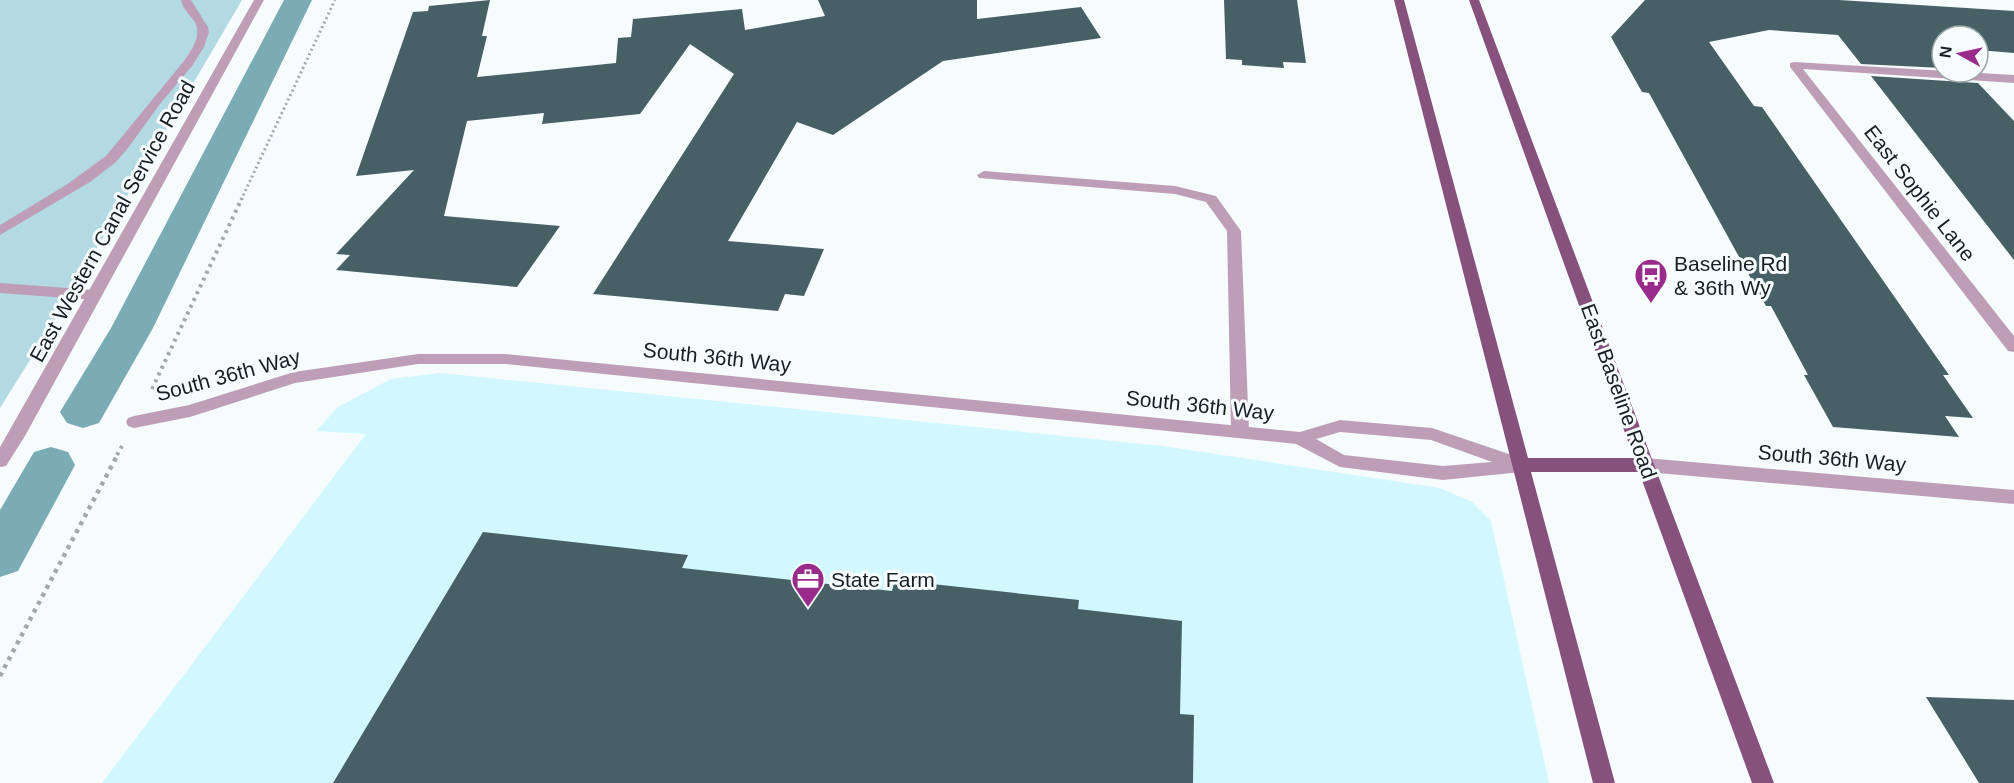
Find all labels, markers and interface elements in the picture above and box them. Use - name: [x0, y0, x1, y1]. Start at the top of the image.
- north arrow: [1930, 24, 1990, 84]
- text: N: [1936, 45, 1955, 59]
- street label: East Western Canal Service Road: [25, 76, 199, 366]
- street label: East Sophie Lane: [1860, 121, 1980, 265]
- place label: Baseline Rd & 36th Wy: [1674, 252, 1787, 299]
- bus stop icon: Baseline Rd & 36th Wy: [1633, 257, 1669, 304]
- street label: East Baseline Road: [1577, 300, 1661, 482]
- street label: South 36th Way: [642, 338, 793, 376]
- street label: South 36th Way: [153, 345, 303, 405]
- street label: South 36th Way: [1125, 386, 1276, 424]
- street label: South 36th Way: [1757, 440, 1908, 476]
- office icon: State Farm: [790, 561, 826, 608]
- place label: State Farm: [831, 568, 935, 591]

